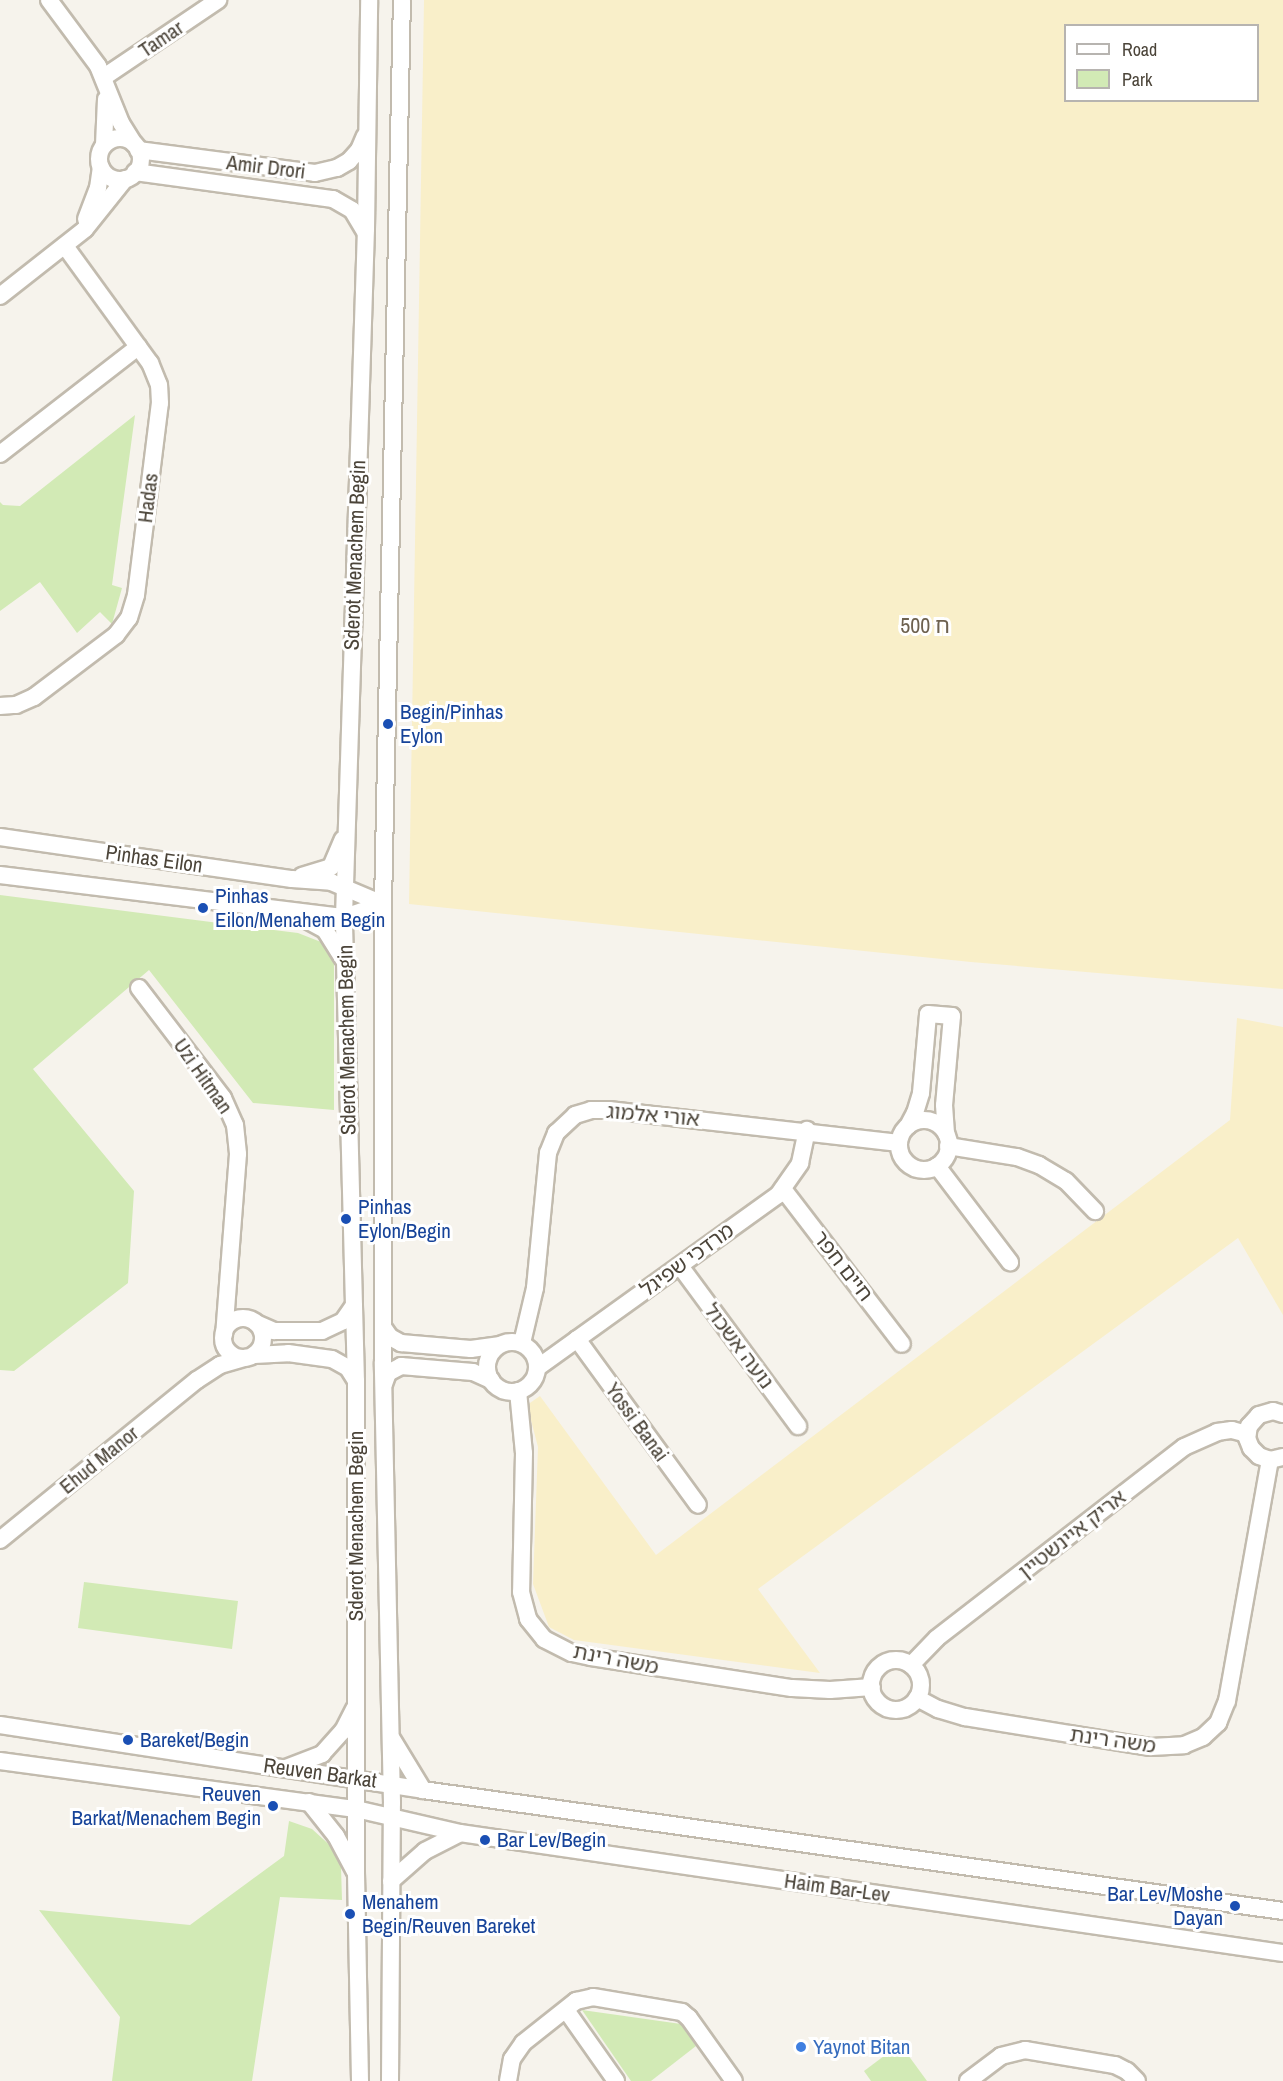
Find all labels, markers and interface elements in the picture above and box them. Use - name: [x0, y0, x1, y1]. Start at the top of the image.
- street label: Tamar: [134, 15, 188, 63]
- legend: [1064, 24, 1259, 102]
- text: Road: [1122, 37, 1157, 62]
- text: Park: [1122, 67, 1152, 92]
- street label: Amir Drori: [225, 150, 307, 184]
- street label: Sderot Menachem Begin: [339, 459, 371, 651]
- street label: Hadas: [132, 472, 164, 524]
- district label: ח 500: [900, 613, 950, 639]
- place label: Begin/Pinhas Eylon: [400, 699, 503, 749]
- marker: Begin/Pinhas Eylon: [381, 717, 395, 731]
- street label: Pinhas Eilon: [104, 840, 204, 878]
- place label: Pinhas Eilon/Menahem Begin: [215, 883, 385, 933]
- marker: Pinhas Eilon/Menahem Begin: [196, 901, 210, 915]
- street label: Sderot Menachem Begin: [333, 945, 361, 1135]
- street label: Uzi Hitman: [168, 1033, 238, 1119]
- street label: אורי אלמוג: [605, 1098, 701, 1132]
- place label: Pinhas Eylon/Begin: [358, 1194, 451, 1244]
- marker: Pinhas Eylon/Begin: [339, 1212, 353, 1226]
- street label: מרדכי שפיגל: [635, 1218, 739, 1302]
- street label: חיים חפר: [808, 1226, 878, 1306]
- street label: נועה אשכול: [699, 1298, 779, 1394]
- street label: Yossi Banai: [600, 1378, 674, 1466]
- street label: Ehud Manor: [55, 1421, 143, 1499]
- street label: Sderot Menachem Begin: [343, 1431, 369, 1621]
- street label: אריק איינשטיין: [1013, 1484, 1131, 1584]
- street label: משה רינת: [571, 1638, 661, 1680]
- street label: משה רינת: [1068, 1721, 1158, 1759]
- place label: Bareket/Begin: [140, 1727, 249, 1753]
- marker: Bareket/Begin: [121, 1733, 135, 1747]
- street label: Reuven Barkat: [262, 1753, 378, 1793]
- place label: Reuven Barkat/Menachem Begin: [71, 1781, 261, 1831]
- marker: Reuven Barkat/Menachem Begin: [266, 1799, 280, 1813]
- place label: Bar Lev/Begin: [497, 1827, 606, 1853]
- marker: Bar Lev/Begin: [478, 1833, 492, 1847]
- street label: Haim Bar-Lev: [783, 1868, 891, 1908]
- place label: Bar Lev/Moshe Dayan: [1107, 1881, 1223, 1931]
- place label: Menahem Begin/Reuven Bareket: [362, 1889, 535, 1939]
- marker: Bar Lev/Moshe Dayan: [1228, 1899, 1242, 1913]
- marker: Menahem Begin/Reuven Bareket: [343, 1907, 357, 1921]
- place label: Yaynot Bitan: [813, 2034, 910, 2060]
- marker: Yaynot Bitan: [794, 2040, 808, 2054]

